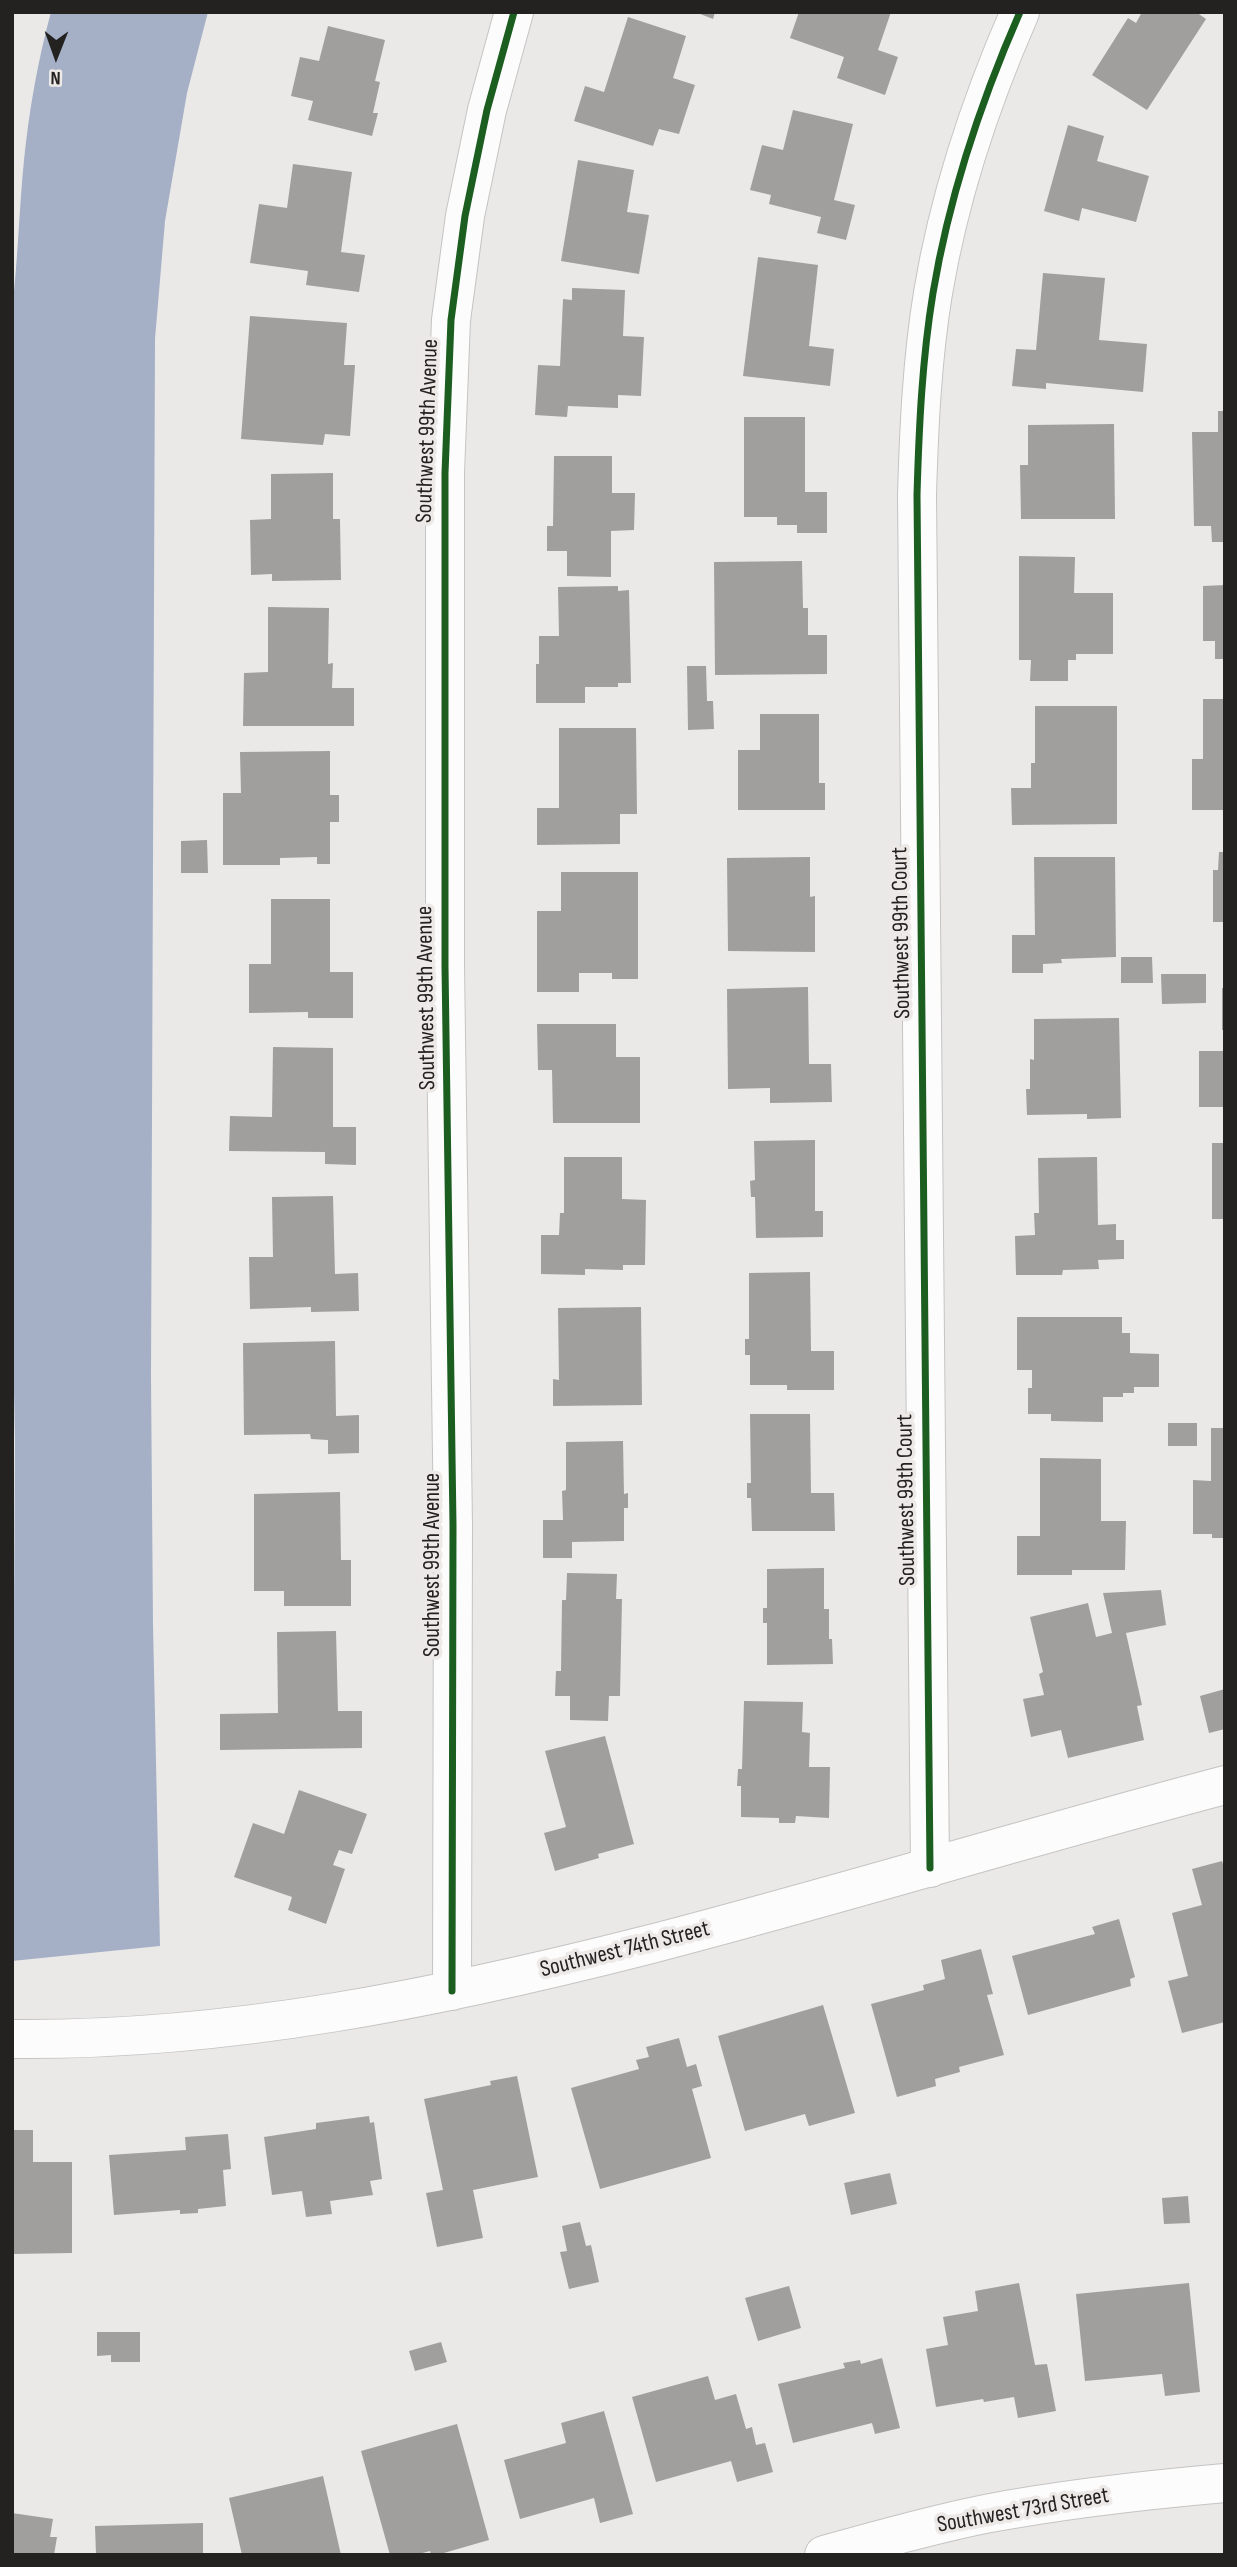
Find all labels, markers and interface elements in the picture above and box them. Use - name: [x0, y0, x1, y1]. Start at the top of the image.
- north arrow: [21, 21, 91, 91]
- text: N: [50, 66, 61, 89]
- street label: Southwest 99th Avenue: [411, 339, 445, 523]
- street label: Southwest 99th Court: [887, 847, 917, 1019]
- street label: Southwest 99th Avenue: [412, 906, 442, 1090]
- street label: Southwest 99th Court: [892, 1414, 922, 1586]
- street label: Southwest 99th Avenue: [419, 1473, 447, 1657]
- street label: Southwest 74th Street: [537, 1916, 713, 1984]
- street label: Southwest 73rd Street: [935, 2482, 1111, 2540]

